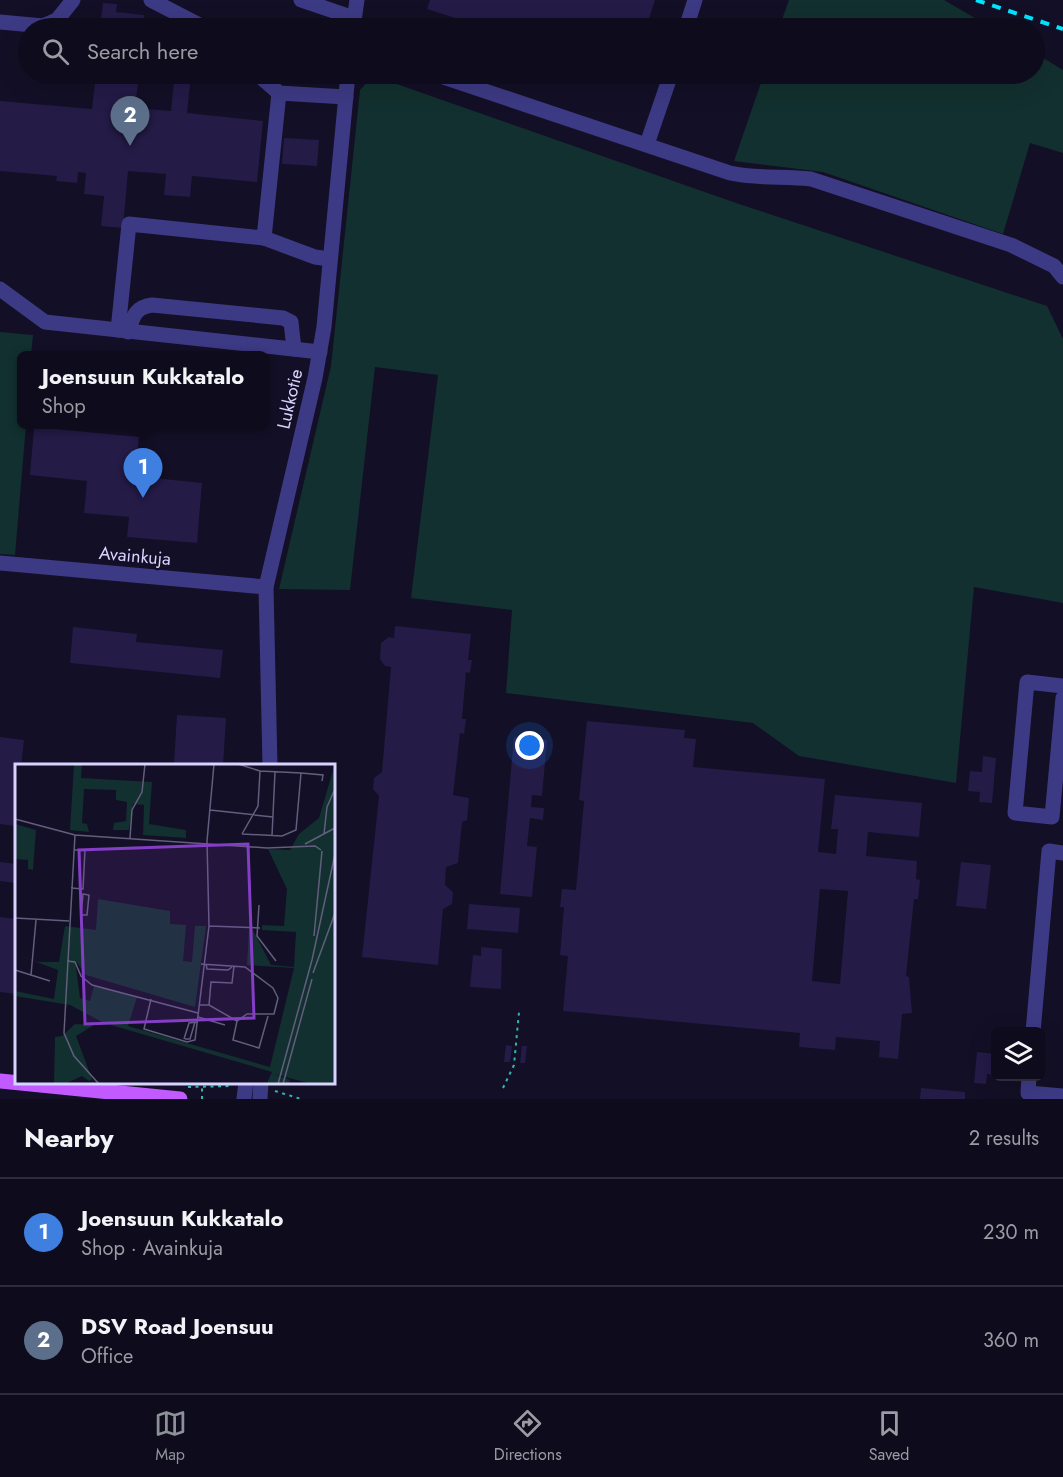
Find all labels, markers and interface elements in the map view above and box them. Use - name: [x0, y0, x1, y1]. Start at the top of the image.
- search box: [18, 18, 1045, 84]
- icon: search: [39, 35, 72, 68]
- text: Search here: [87, 35, 198, 67]
- pin: 2: [110, 96, 150, 146]
- popup: [17, 351, 269, 429]
- text: Joensuun Kukkatalo: [42, 360, 244, 392]
- street label: Lukkotie: [270, 366, 310, 432]
- text: Shop: [42, 392, 86, 421]
- pin: 1: [124, 448, 162, 498]
- street label: Avainkuja: [98, 540, 172, 572]
- your location: [515, 731, 544, 760]
- inset map: [15, 764, 334, 1084]
- map controls: [991, 1027, 1045, 1081]
- button: layers: [991, 1027, 1045, 1081]
- text: Nearby: [24, 1119, 113, 1157]
- text: 2 results: [969, 1124, 1039, 1153]
- text: Joensuun Kukkatalo: [81, 1202, 283, 1234]
- text: 1: [38, 1218, 49, 1247]
- text: 230 m: [983, 1218, 1039, 1247]
- text: Shop · Avainkuja: [81, 1234, 223, 1263]
- text: DSV Road Joensuu: [81, 1310, 274, 1342]
- text: 2: [37, 1326, 50, 1355]
- text: 360 m: [983, 1326, 1039, 1355]
- text: Office: [81, 1342, 133, 1371]
- tab: Map: [154, 1407, 187, 1466]
- tab: Directions: [494, 1407, 562, 1466]
- tab: Saved: [869, 1407, 909, 1466]

